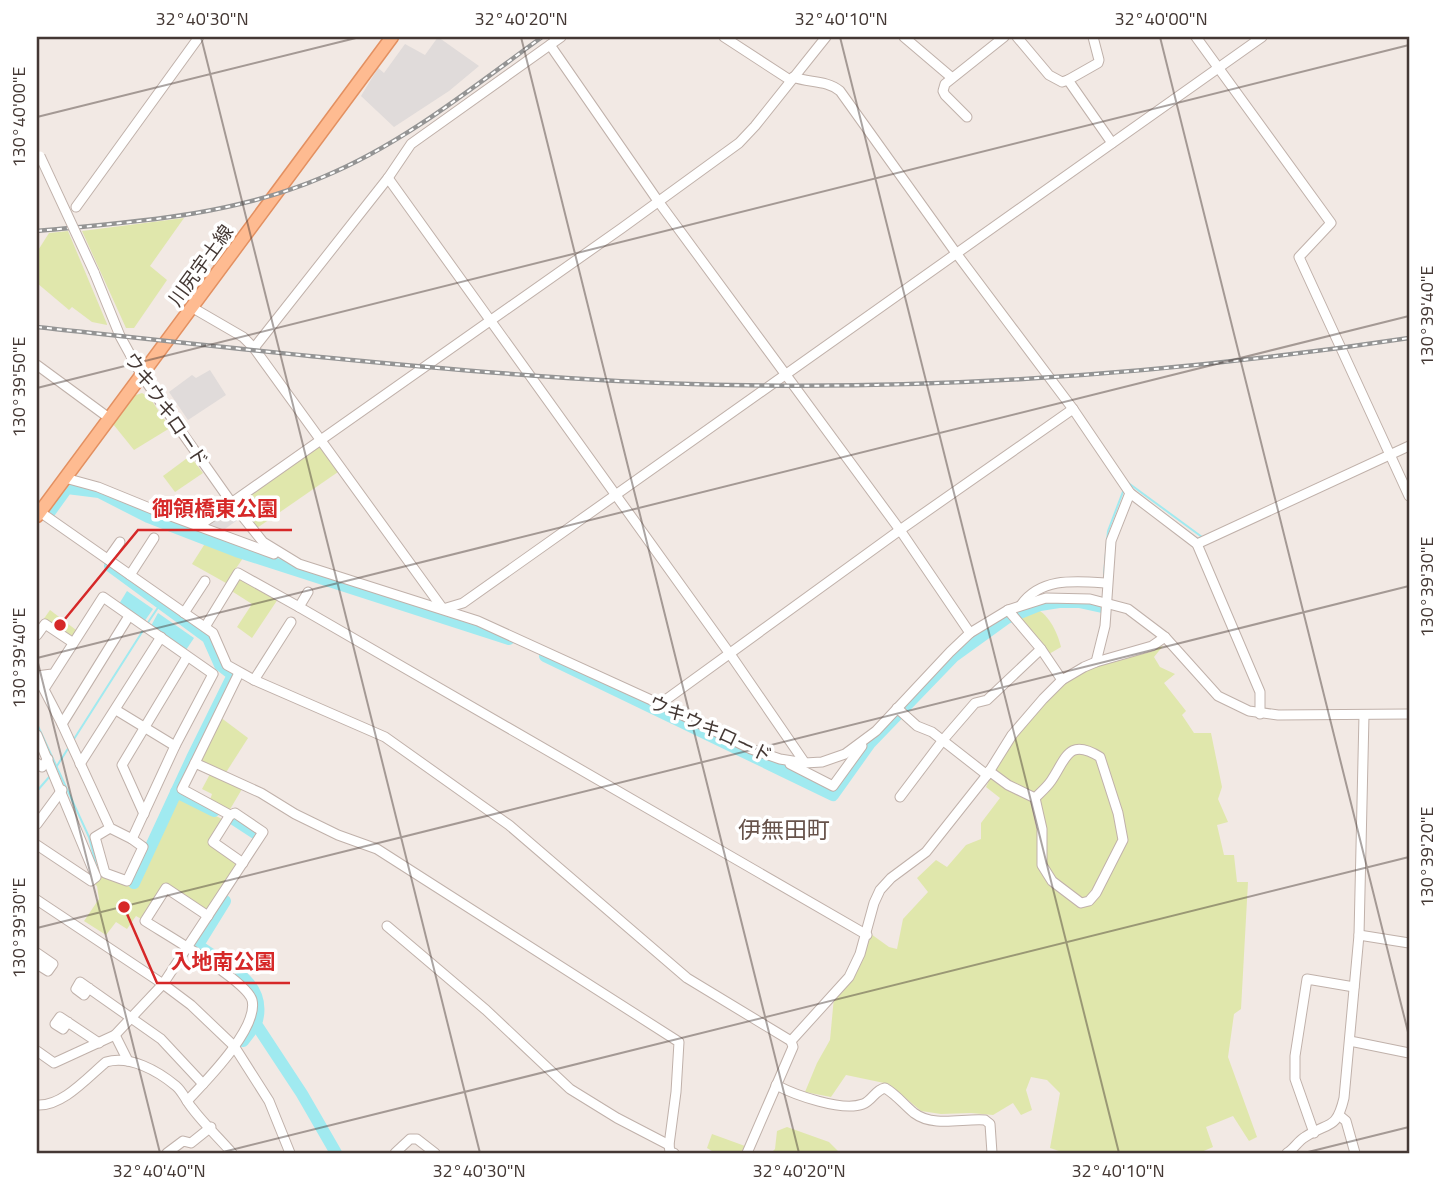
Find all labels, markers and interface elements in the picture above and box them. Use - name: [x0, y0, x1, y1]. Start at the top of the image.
- text: 32°40'30"N: [155, 5, 249, 32]
- text: 32°40'20"N: [474, 5, 568, 32]
- text: 32°40'10"N: [794, 5, 888, 32]
- text: 32°40'00"N: [1114, 5, 1208, 32]
- text: 130°40'00"E: [5, 66, 32, 168]
- street label: 川尻宇土線: [160, 218, 240, 312]
- text: 130°39'40"E: [1413, 265, 1440, 367]
- text: 130°39'50"E: [5, 336, 32, 438]
- street label: ウキウキロード: [118, 346, 216, 472]
- callout: 御領橋東公園: [138, 488, 292, 530]
- text: 御領橋東公園: [152, 492, 278, 524]
- text: 130°39'30"E: [1413, 536, 1440, 638]
- text: 130°39'40"E: [5, 607, 32, 709]
- street label: ウキウキロード: [645, 687, 777, 769]
- text: 130°39'20"E: [1413, 806, 1440, 908]
- district label: 伊無田町: [738, 812, 830, 847]
- text: 130°39'30"E: [5, 877, 32, 979]
- callout: 入地南公園: [157, 941, 290, 983]
- text: 入地南公園: [171, 945, 276, 977]
- text: 32°40'40"N: [112, 1157, 206, 1184]
- text: 32°40'30"N: [432, 1157, 526, 1184]
- text: 32°40'20"N: [752, 1157, 846, 1184]
- text: 32°40'10"N: [1071, 1157, 1165, 1184]

